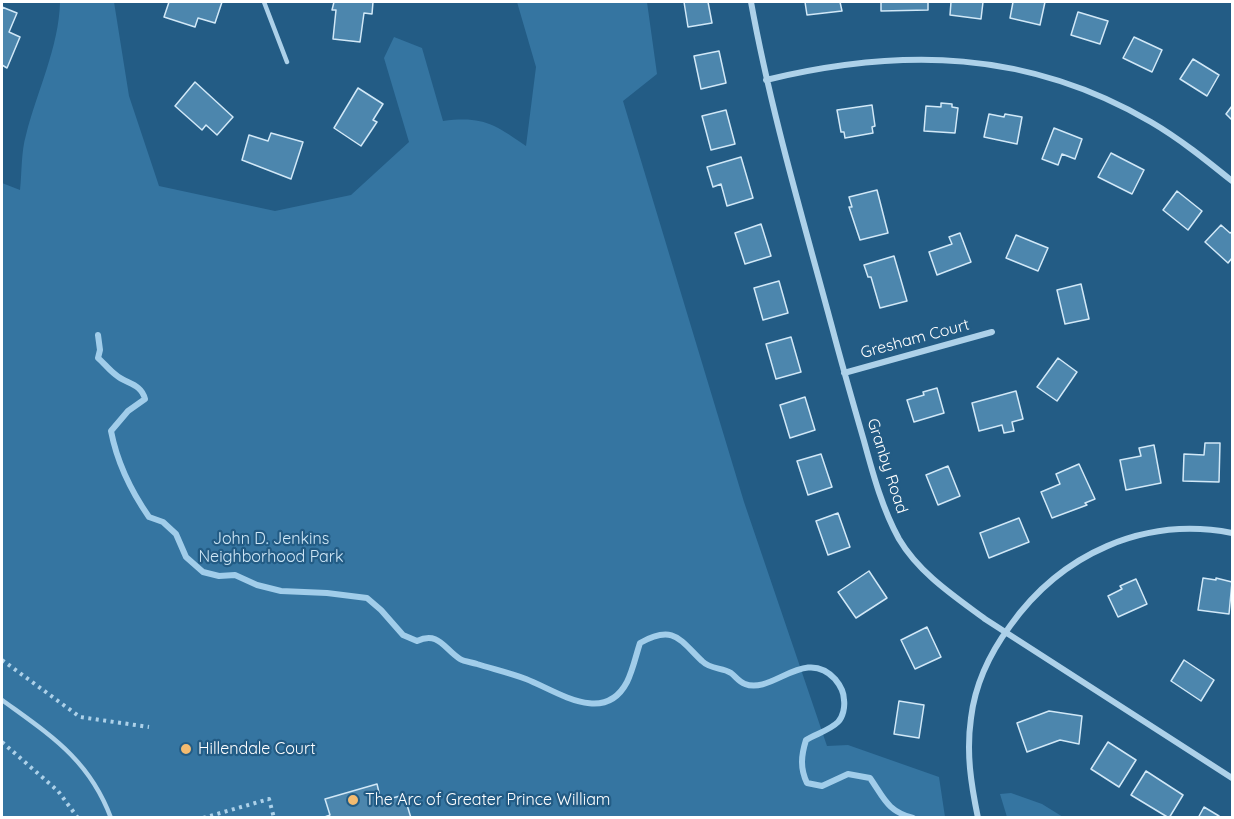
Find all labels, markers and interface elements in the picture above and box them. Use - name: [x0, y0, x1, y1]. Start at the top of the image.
- street label: Gresham Court: [858, 315, 972, 363]
- street label: Granby Road: [863, 416, 911, 516]
- park label: John D. Jenkins Neighborhood Park: [198, 529, 344, 567]
- place label: Hillendale Court: [198, 739, 316, 759]
- marker: Hillendale Court: [179, 742, 193, 756]
- place label: The Arc of Greater Prince William: [365, 790, 610, 810]
- marker: The Arc of Greater Prince William: [346, 793, 360, 807]

